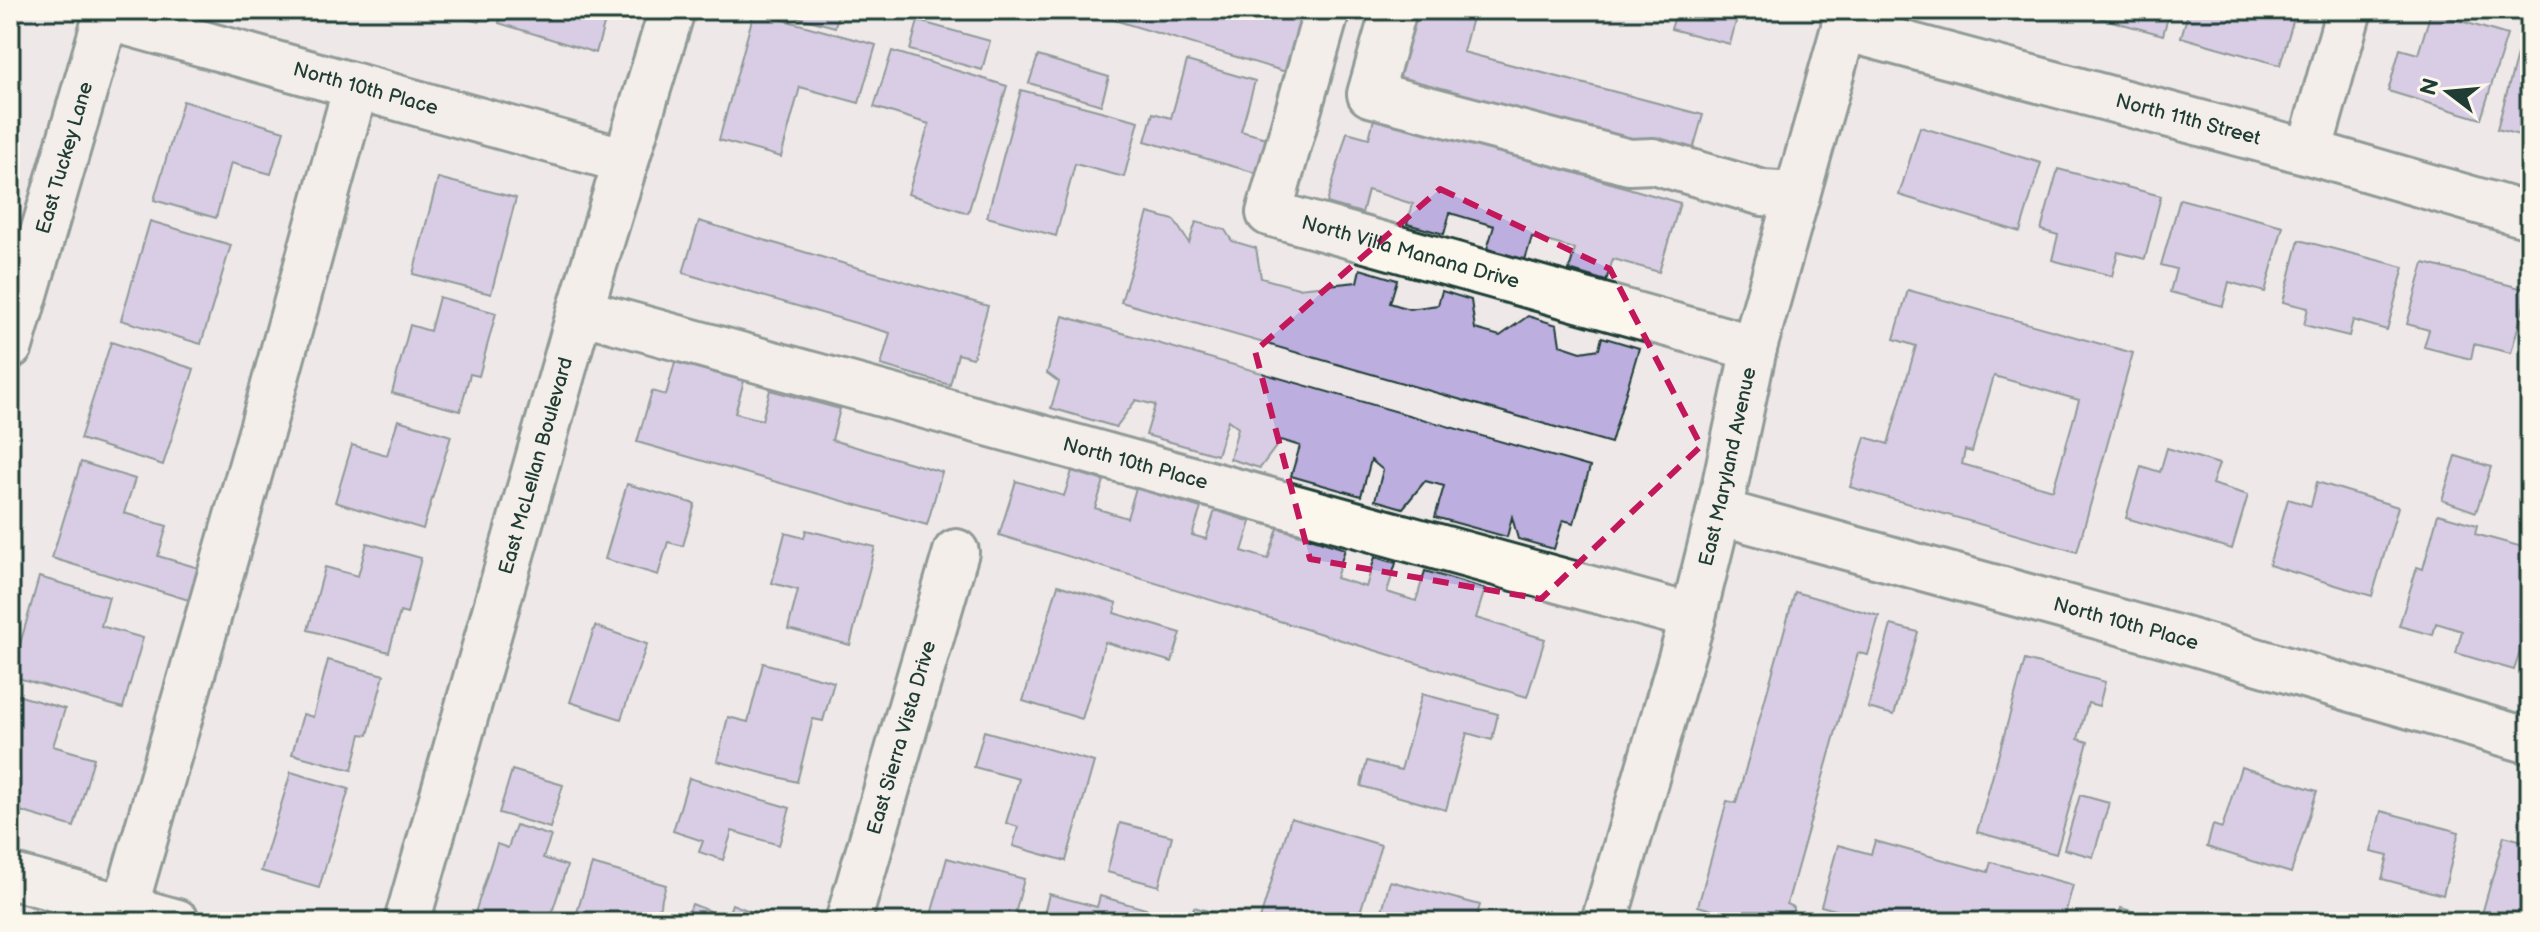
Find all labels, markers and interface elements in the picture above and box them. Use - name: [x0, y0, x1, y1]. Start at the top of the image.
- north arrow: [2408, 52, 2488, 132]
- street label: North 10th Place: [290, 57, 441, 120]
- text: N: [2415, 75, 2445, 99]
- street label: East Tuckey Lane: [31, 79, 98, 237]
- street label: North 11th Street: [2113, 89, 2263, 151]
- street label: North Villa Manana Drive: [1299, 211, 1522, 294]
- street label: East McLellan Boulevard: [494, 355, 578, 577]
- street label: East Maryland Avenue: [1694, 365, 1762, 569]
- street label: North 10th Place: [1060, 432, 1211, 495]
- street label: North 10th Place: [2051, 592, 2201, 656]
- street label: East Sierra Vista Drive: [862, 638, 941, 837]

